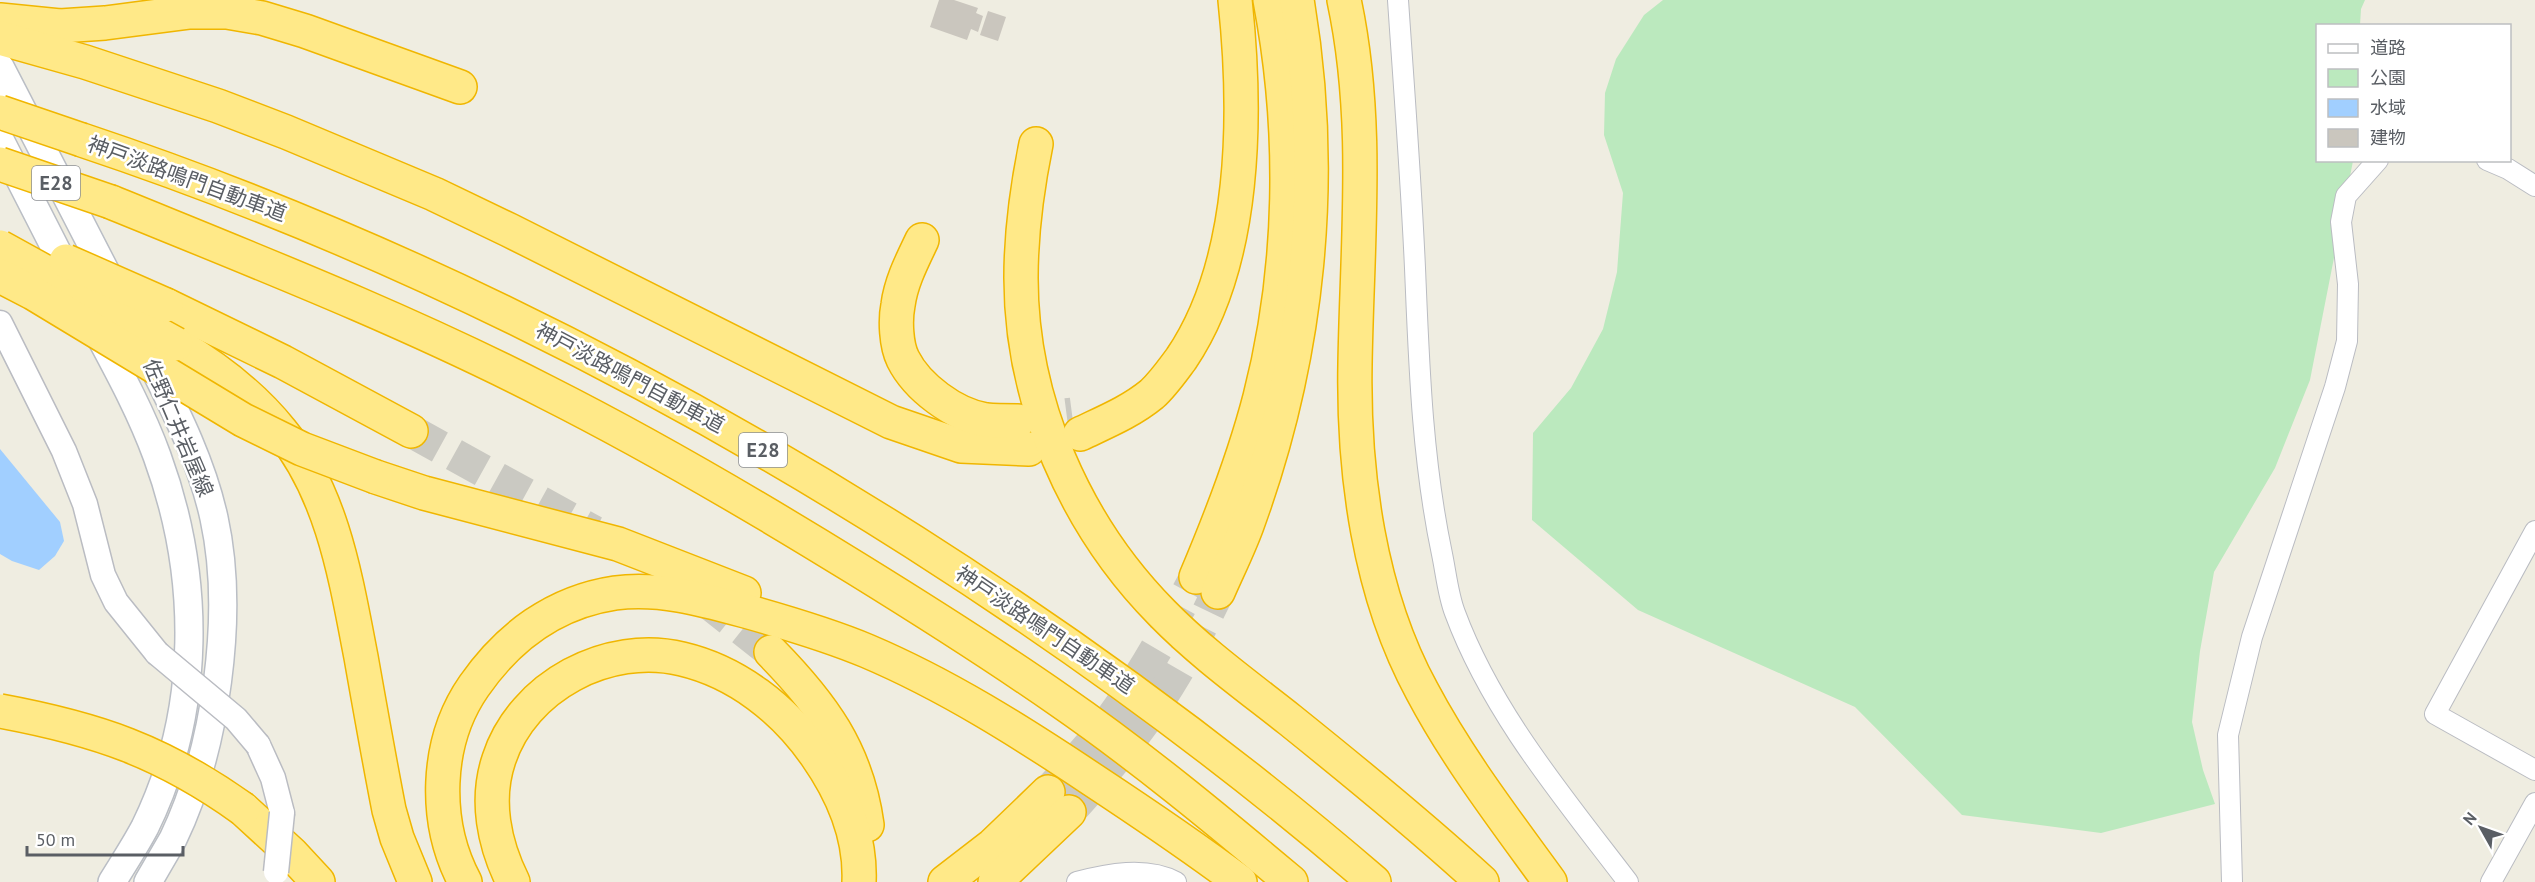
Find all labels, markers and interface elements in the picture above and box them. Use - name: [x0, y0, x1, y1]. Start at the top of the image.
- legend: [2316, 24, 2511, 162]
- text: 道路: [2370, 36, 2406, 59]
- text: 公園: [2370, 66, 2406, 89]
- text: 水域: [2370, 96, 2406, 119]
- text: 建物: [2370, 126, 2406, 149]
- street label: 神戸淡路鳴門自動車道: [84, 130, 290, 227]
- road number: E28: [32, 166, 80, 200]
- street label: 神戸淡路鳴門自動車道: [531, 316, 729, 439]
- street label: 佐野仁井岩屋線: [137, 355, 220, 501]
- road number: E28: [739, 433, 787, 467]
- street label: 神戸淡路鳴門自動車道: [951, 560, 1140, 699]
- north arrow: [2451, 798, 2511, 858]
- text: N: [2458, 808, 2481, 829]
- scale bar: [27, 819, 183, 857]
- text: 50 m: [36, 828, 75, 851]

